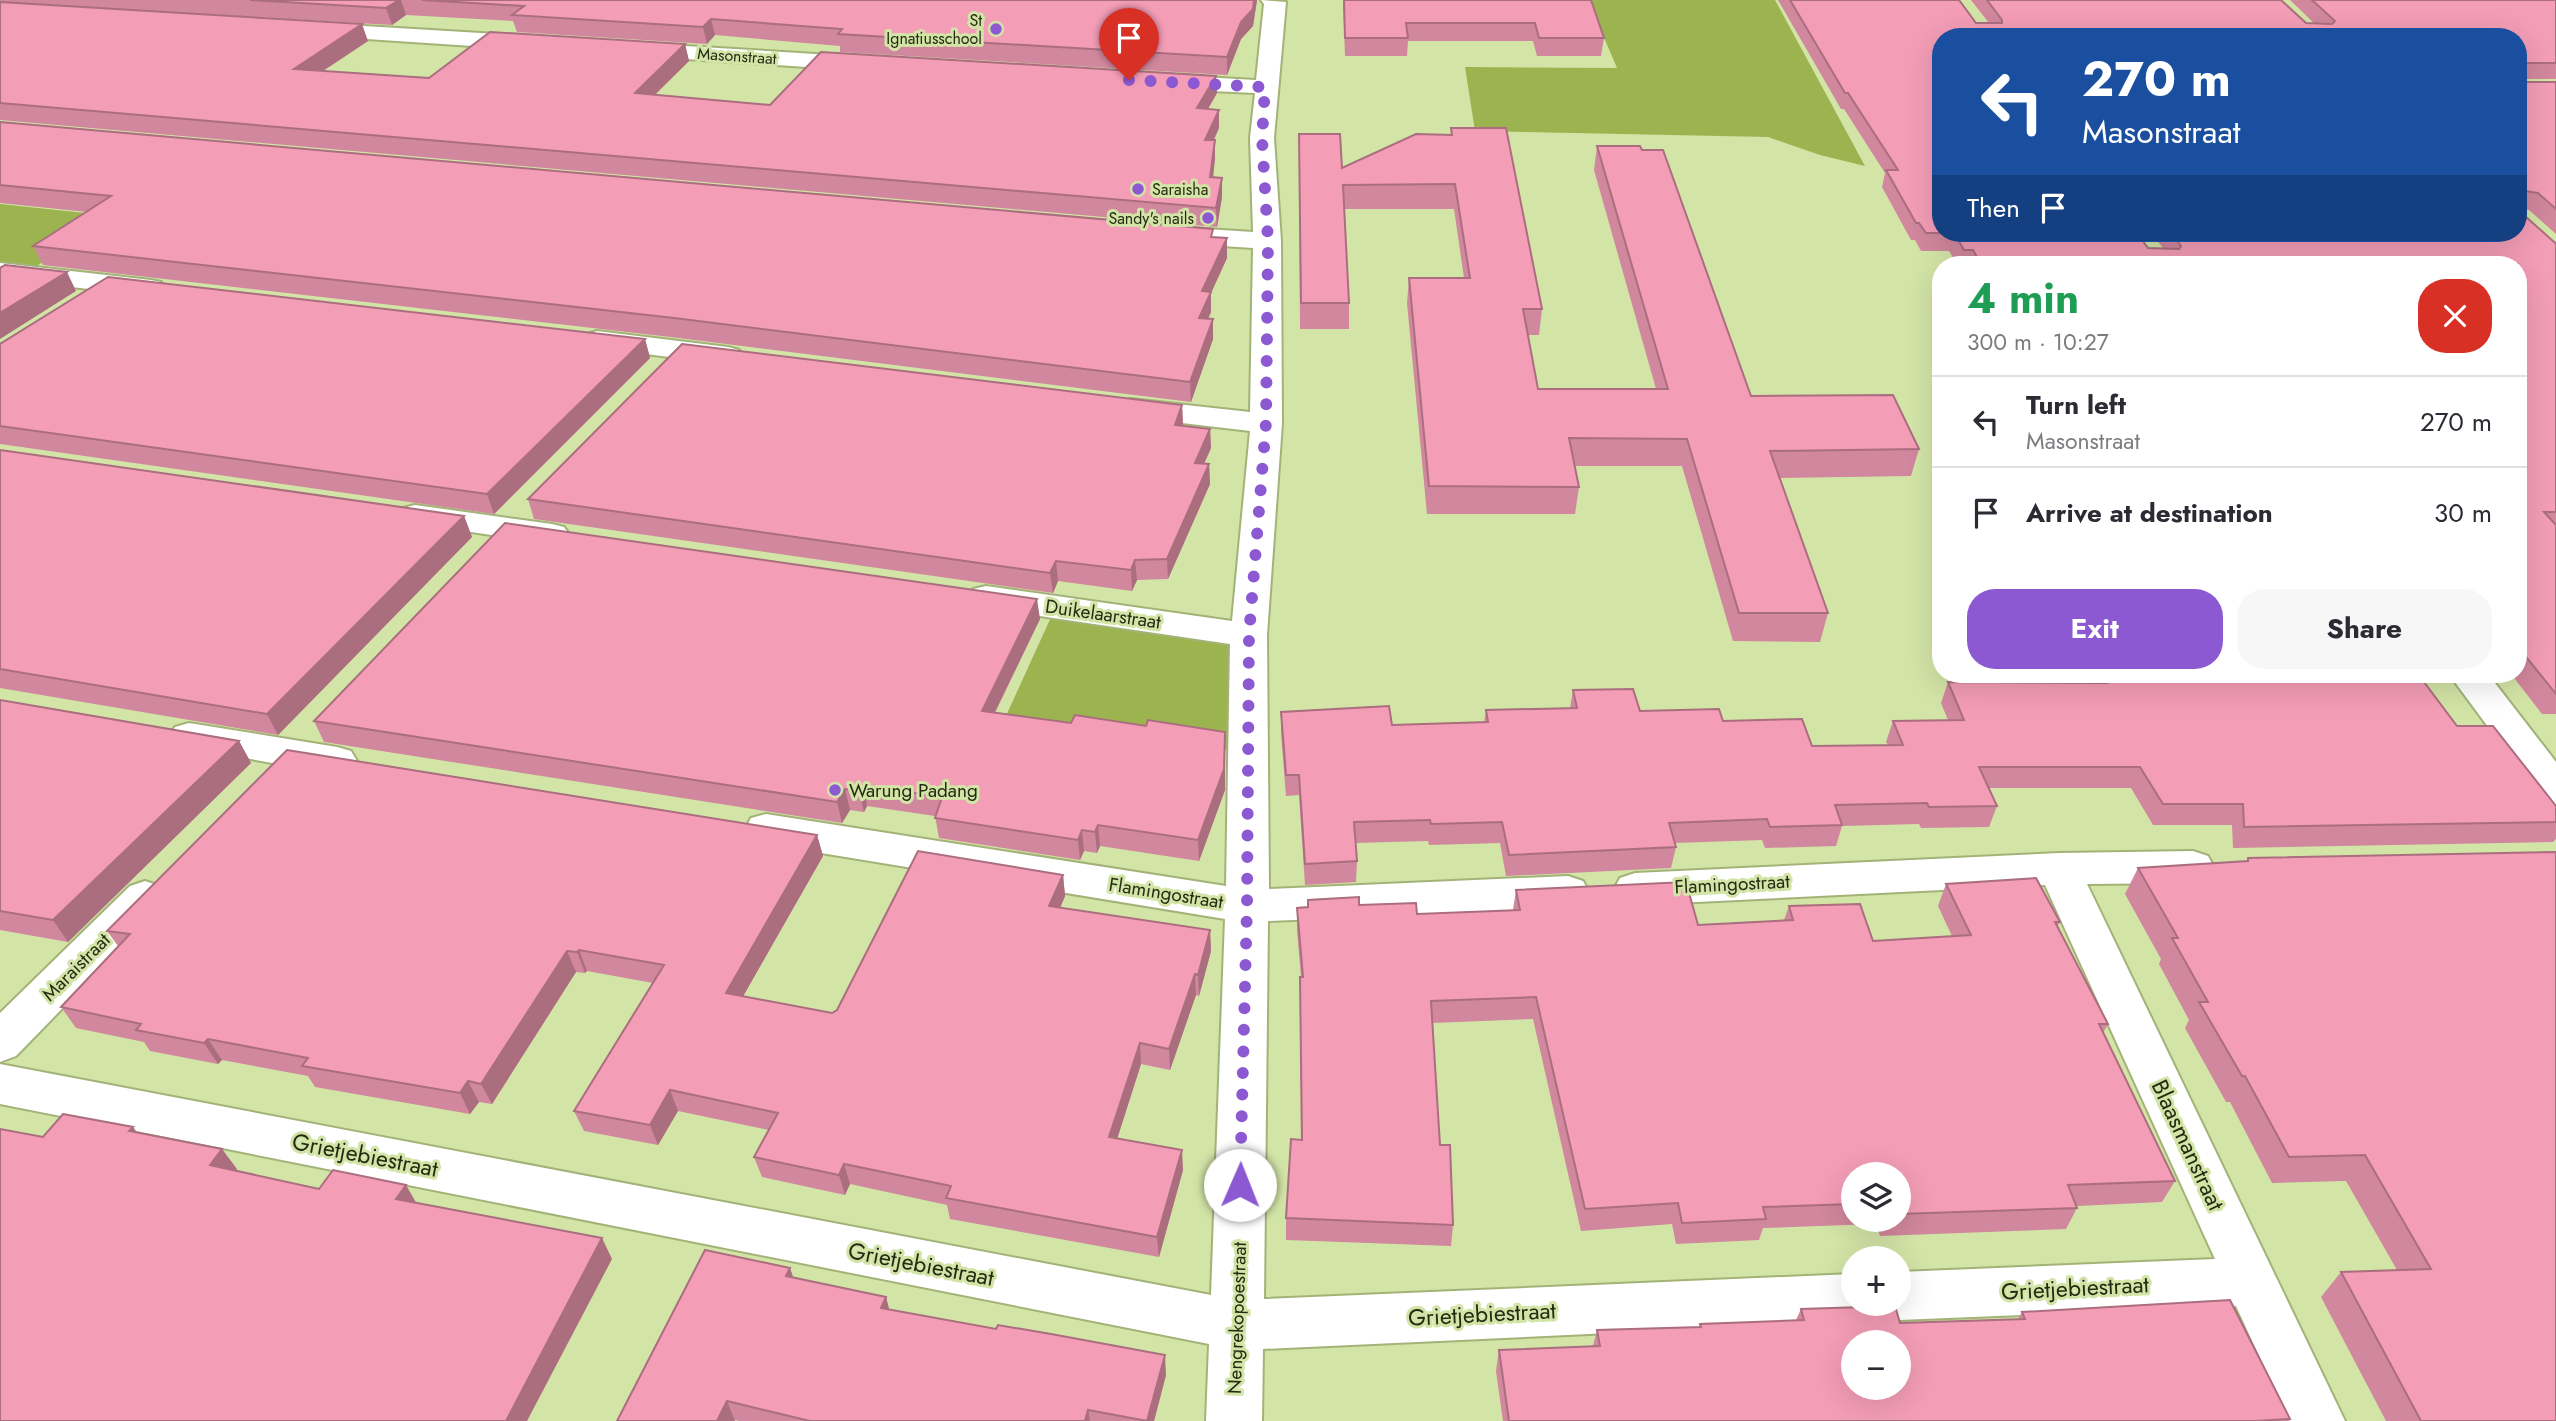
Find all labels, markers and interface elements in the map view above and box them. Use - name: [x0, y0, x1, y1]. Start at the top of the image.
- pin: [1099, 8, 1159, 80]
- place label: St Ignatiusschool: [886, 9, 982, 50]
- icon: arrive: [1110, 19, 1148, 57]
- marker: St Ignatiusschool: [988, 21, 1004, 37]
- street label: Masonstraat: [697, 42, 777, 70]
- text: 270 m: [2082, 44, 2231, 114]
- icon: left: [1967, 56, 2058, 147]
- text: Masonstraat: [2082, 109, 2241, 155]
- place label: Saraisha: [1152, 178, 1208, 201]
- marker: Saraisha: [1130, 181, 1146, 197]
- text: Then: [1967, 189, 2020, 227]
- icon: arrive: [2034, 189, 2072, 227]
- place label: Sandy's nails: [1108, 207, 1194, 230]
- marker: Sandy's nails: [1200, 210, 1216, 226]
- text: 4 min: [1967, 268, 2079, 329]
- button: close: [2418, 279, 2492, 353]
- text: 300 m · 10:27: [1967, 325, 2109, 359]
- text: Turn left: [2026, 386, 2126, 424]
- icon: left: [1967, 403, 2005, 441]
- text: 270 m: [2420, 403, 2492, 441]
- text: Masonstraat: [2026, 424, 2140, 458]
- icon: arrive: [1967, 494, 2005, 532]
- text: Arrive at destination: [2026, 494, 2273, 532]
- text: 30 m: [2434, 494, 2492, 532]
- button: Exit: [1967, 589, 2223, 669]
- button: Share: [2237, 589, 2492, 669]
- street label: Duikelaarstraat: [1043, 593, 1163, 636]
- place label: Warung Padang: [849, 777, 978, 804]
- marker: Warung Padang: [827, 782, 843, 798]
- street label: Flamingostraat: [1674, 867, 1791, 901]
- street label: Flamingostraat: [1107, 871, 1226, 915]
- street label: Maraistraat: [36, 926, 117, 1007]
- street label: Blaasmanstraat: [2143, 1074, 2233, 1216]
- street label: Grietjebiestraat: [289, 1124, 441, 1186]
- position arrow: [1203, 1148, 1277, 1222]
- map controls: [1841, 1162, 1911, 1400]
- button: layers: [1841, 1162, 1911, 1232]
- street label: Grietjebiestraat: [845, 1233, 997, 1295]
- street label: Nengrekopoestraat: [1221, 1241, 1253, 1395]
- button: +: [1841, 1246, 1911, 1316]
- street label: Grietjebiestraat: [2000, 1267, 2150, 1309]
- street label: Grietjebiestraat: [1407, 1293, 1557, 1335]
- button: −: [1841, 1330, 1911, 1400]

